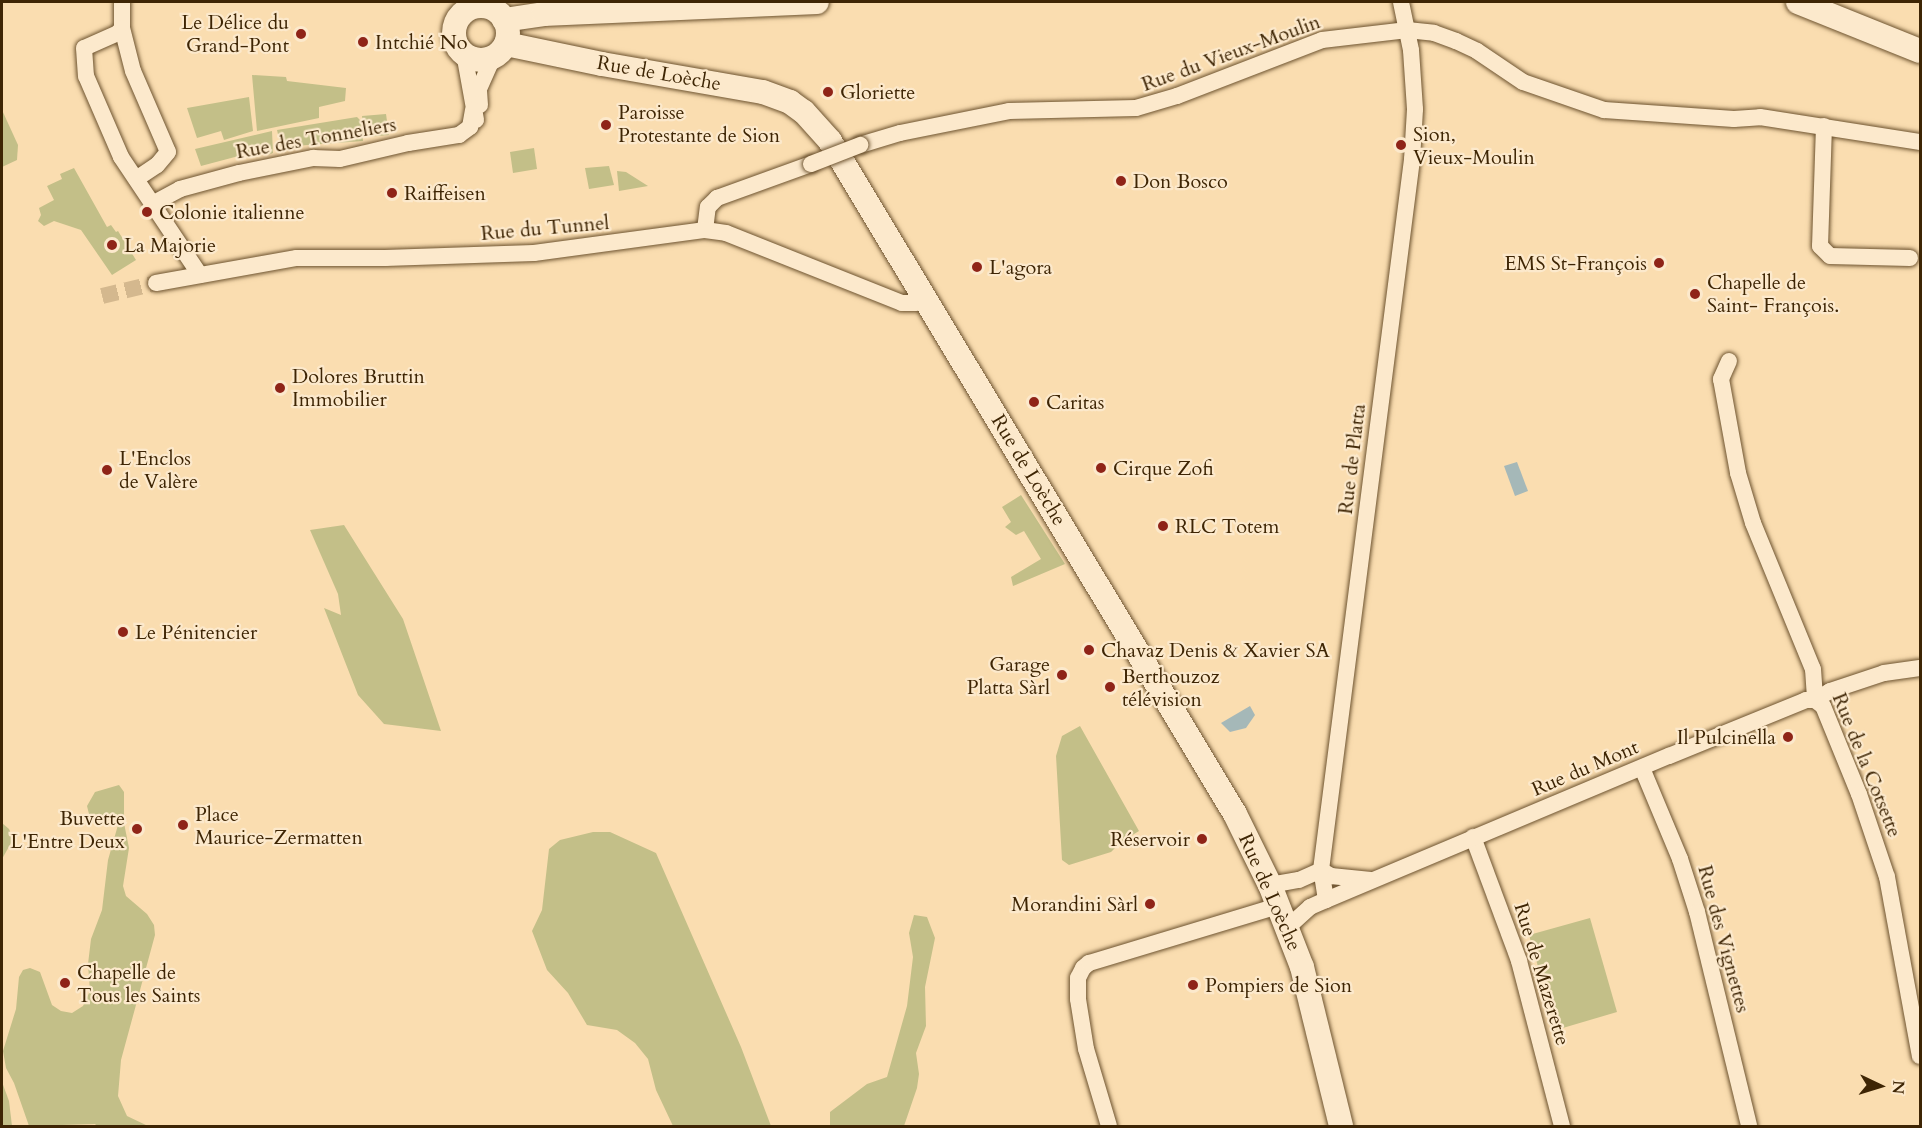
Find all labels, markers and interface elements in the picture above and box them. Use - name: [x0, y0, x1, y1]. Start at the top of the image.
- street label: Rue du Vieux-Moulin: [1138, 10, 1324, 96]
- place label: Le Délice du Grand-Pont: [181, 11, 289, 58]
- marker: Le Délice du Grand-Pont: [294, 27, 308, 41]
- place label: Intchié No: [375, 30, 468, 54]
- marker: Intchié No: [356, 35, 370, 49]
- street label: Rue de Loèche: [595, 50, 723, 96]
- place label: Gloriette: [840, 80, 915, 104]
- marker: Gloriette: [821, 85, 835, 99]
- place label: Paroisse Protestante de Sion: [618, 101, 780, 148]
- street label: Rue des Tonneliers: [234, 112, 398, 164]
- marker: Paroisse Protestante de Sion: [599, 118, 613, 132]
- place label: Sion, Vieux-Moulin: [1413, 122, 1535, 169]
- marker: Sion, Vieux-Moulin: [1394, 138, 1408, 152]
- place label: Don Bosco: [1133, 169, 1228, 193]
- marker: Don Bosco: [1114, 174, 1128, 188]
- place label: Raiffeisen: [404, 181, 486, 205]
- marker: Raiffeisen: [385, 186, 399, 200]
- place label: Colonie italienne: [159, 200, 305, 224]
- marker: Colonie italienne: [140, 205, 154, 219]
- street label: Rue du Tunnel: [480, 210, 610, 246]
- place label: La Majorie: [124, 233, 216, 257]
- marker: La Majorie: [105, 238, 119, 252]
- place label: EMS St-François: [1504, 251, 1647, 275]
- place label: L'agora: [989, 255, 1052, 279]
- marker: EMS St-François: [1652, 256, 1666, 270]
- marker: L'agora: [970, 260, 984, 274]
- place label: Chapelle de Saint- François.: [1707, 270, 1839, 317]
- marker: Chapelle de Saint- François.: [1688, 287, 1702, 301]
- place label: Dolores Bruttin Immobilier: [292, 365, 425, 412]
- marker: Dolores Bruttin Immobilier: [273, 381, 287, 395]
- place label: Caritas: [1046, 390, 1105, 414]
- marker: Caritas: [1027, 395, 1041, 409]
- street label: Rue de Platta: [1333, 402, 1371, 516]
- street label: Rue de Loèche: [986, 410, 1072, 530]
- place label: L'Enclos de Valère: [119, 446, 198, 493]
- place label: Cirque Zofi: [1113, 456, 1214, 480]
- marker: Cirque Zofi: [1094, 461, 1108, 475]
- marker: L'Enclos de Valère: [100, 463, 114, 477]
- place label: RLC Totem: [1175, 514, 1279, 538]
- marker: RLC Totem: [1156, 519, 1170, 533]
- place label: Le Pénitencier: [135, 620, 257, 644]
- marker: Le Pénitencier: [116, 625, 130, 639]
- place label: Chavaz Denis & Xavier SA: [1101, 638, 1330, 662]
- marker: Chavaz Denis & Xavier SA: [1082, 643, 1096, 657]
- place label: Garage Platta Sàrl: [967, 652, 1050, 699]
- place label: Berthouzoz télévision: [1122, 664, 1220, 711]
- marker: Garage Platta Sàrl: [1055, 668, 1069, 682]
- marker: Berthouzoz télévision: [1103, 680, 1117, 694]
- street label: Rue de la Cotsette: [1827, 689, 1907, 841]
- place label: Il Pulcinella: [1677, 725, 1776, 749]
- marker: Il Pulcinella: [1781, 730, 1795, 744]
- street label: Rue du Mont: [1528, 735, 1642, 801]
- place label: Place Maurice-Zermatten: [195, 802, 363, 849]
- place label: Buvette L'Entre Deux: [10, 806, 125, 853]
- marker: Place Maurice-Zermatten: [176, 818, 190, 832]
- marker: Buvette L'Entre Deux: [130, 822, 144, 836]
- place label: Réservoir: [1110, 827, 1190, 851]
- street label: Rue de Loèche: [1234, 830, 1306, 954]
- marker: Réservoir: [1195, 832, 1209, 846]
- street label: Rue des Vignettes: [1693, 863, 1755, 1015]
- place label: Morandini Sàrl: [1011, 892, 1138, 916]
- marker: Morandini Sàrl: [1143, 897, 1157, 911]
- street label: Rue de Mazerette: [1509, 900, 1575, 1048]
- place label: Chapelle de Tous les Saints: [77, 960, 200, 1007]
- place label: Pompiers de Sion: [1205, 973, 1352, 997]
- marker: Chapelle de Tous les Saints: [58, 976, 72, 990]
- marker: Pompiers de Sion: [1186, 978, 1200, 992]
- north arrow: [1850, 1056, 1910, 1116]
- text: N: [1886, 1080, 1909, 1095]

